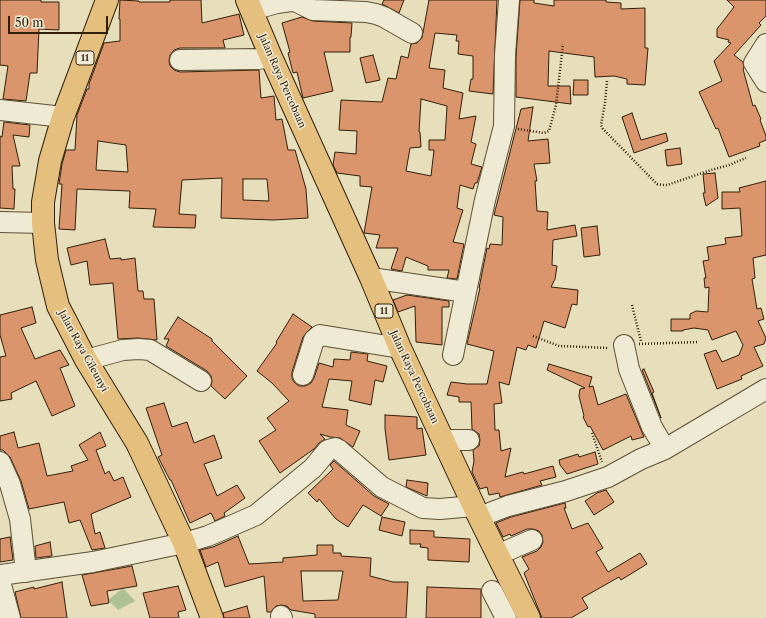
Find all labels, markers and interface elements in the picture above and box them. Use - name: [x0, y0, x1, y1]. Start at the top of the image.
- scale bar: [10, 8, 110, 34]
- text: 50 m: [15, 15, 44, 30]
- street label: Jalan Raya Percobaan: [256, 32, 308, 130]
- road number: 11: [76, 51, 94, 65]
- road number: 11: [375, 304, 393, 318]
- street label: Jalan Raya Cileunyi: [56, 308, 110, 394]
- street label: Jalan Raya Percobaan: [387, 328, 441, 426]

